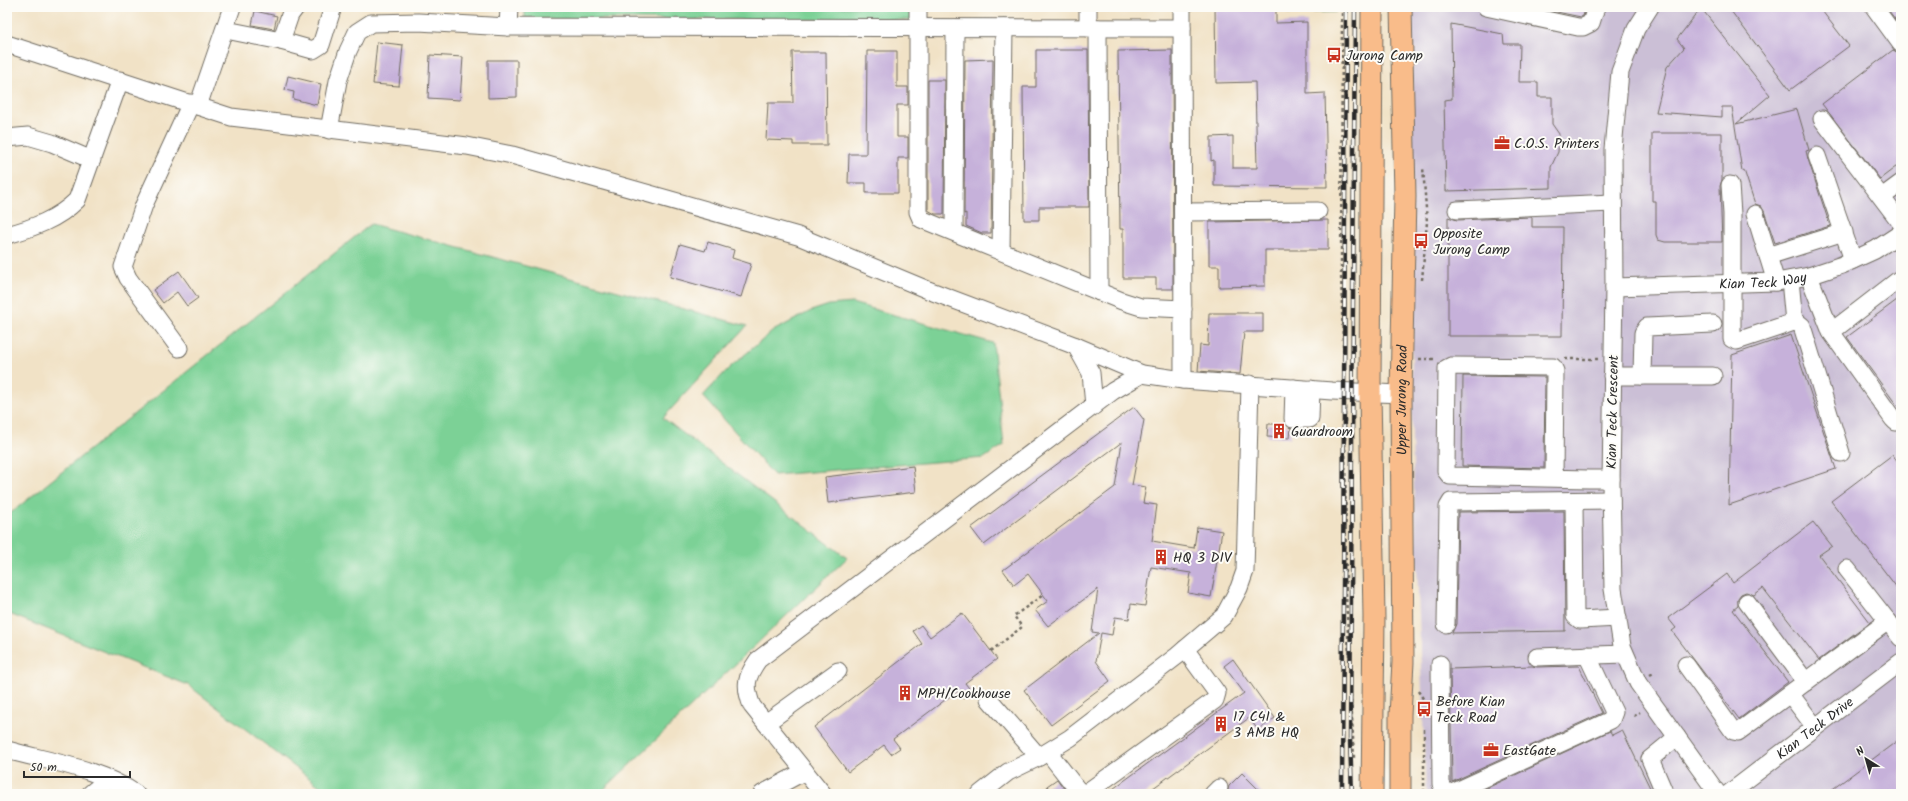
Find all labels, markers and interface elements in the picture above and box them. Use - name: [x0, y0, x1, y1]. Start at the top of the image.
- place label: Jurong Camp: [1346, 45, 1423, 67]
- bus stop icon: Jurong Camp: [1325, 46, 1343, 64]
- place label: C.O.S. Printers: [1514, 133, 1599, 155]
- office icon: C.O.S. Printers: [1493, 134, 1511, 152]
- place label: Opposite Jurong Camp: [1433, 223, 1510, 261]
- bus stop icon: Opposite Jurong Camp: [1412, 232, 1430, 250]
- street label: Kian Teck Way: [1719, 267, 1809, 296]
- street label: Upper Jurong Road: [1391, 344, 1414, 455]
- street label: Kian Teck Crescent: [1601, 354, 1625, 469]
- place label: Guardroom: [1291, 421, 1353, 443]
- building icon: Guardroom: [1270, 422, 1288, 440]
- place label: HQ 3 DIV: [1173, 547, 1233, 569]
- building icon: HQ 3 DIV: [1152, 548, 1170, 566]
- place label: MPH/Cookhouse: [917, 683, 1011, 705]
- building icon: MPH/Cookhouse: [896, 684, 914, 702]
- place label: Before Kian Teck Road: [1436, 691, 1505, 729]
- street label: Kian Teck Drive: [1772, 691, 1859, 766]
- bus stop icon: Before Kian Teck Road: [1415, 700, 1433, 718]
- place label: 17 C4I & 3 AMB HQ: [1233, 706, 1299, 744]
- building icon: 17 C4I & 3 AMB HQ: [1212, 715, 1230, 733]
- north arrow: [1846, 739, 1886, 779]
- place label: EastGate: [1503, 740, 1557, 762]
- office icon: EastGate: [1482, 741, 1500, 759]
- text: N: [1852, 743, 1869, 761]
- scale bar: [24, 753, 130, 779]
- text: 50 m: [30, 758, 57, 777]

